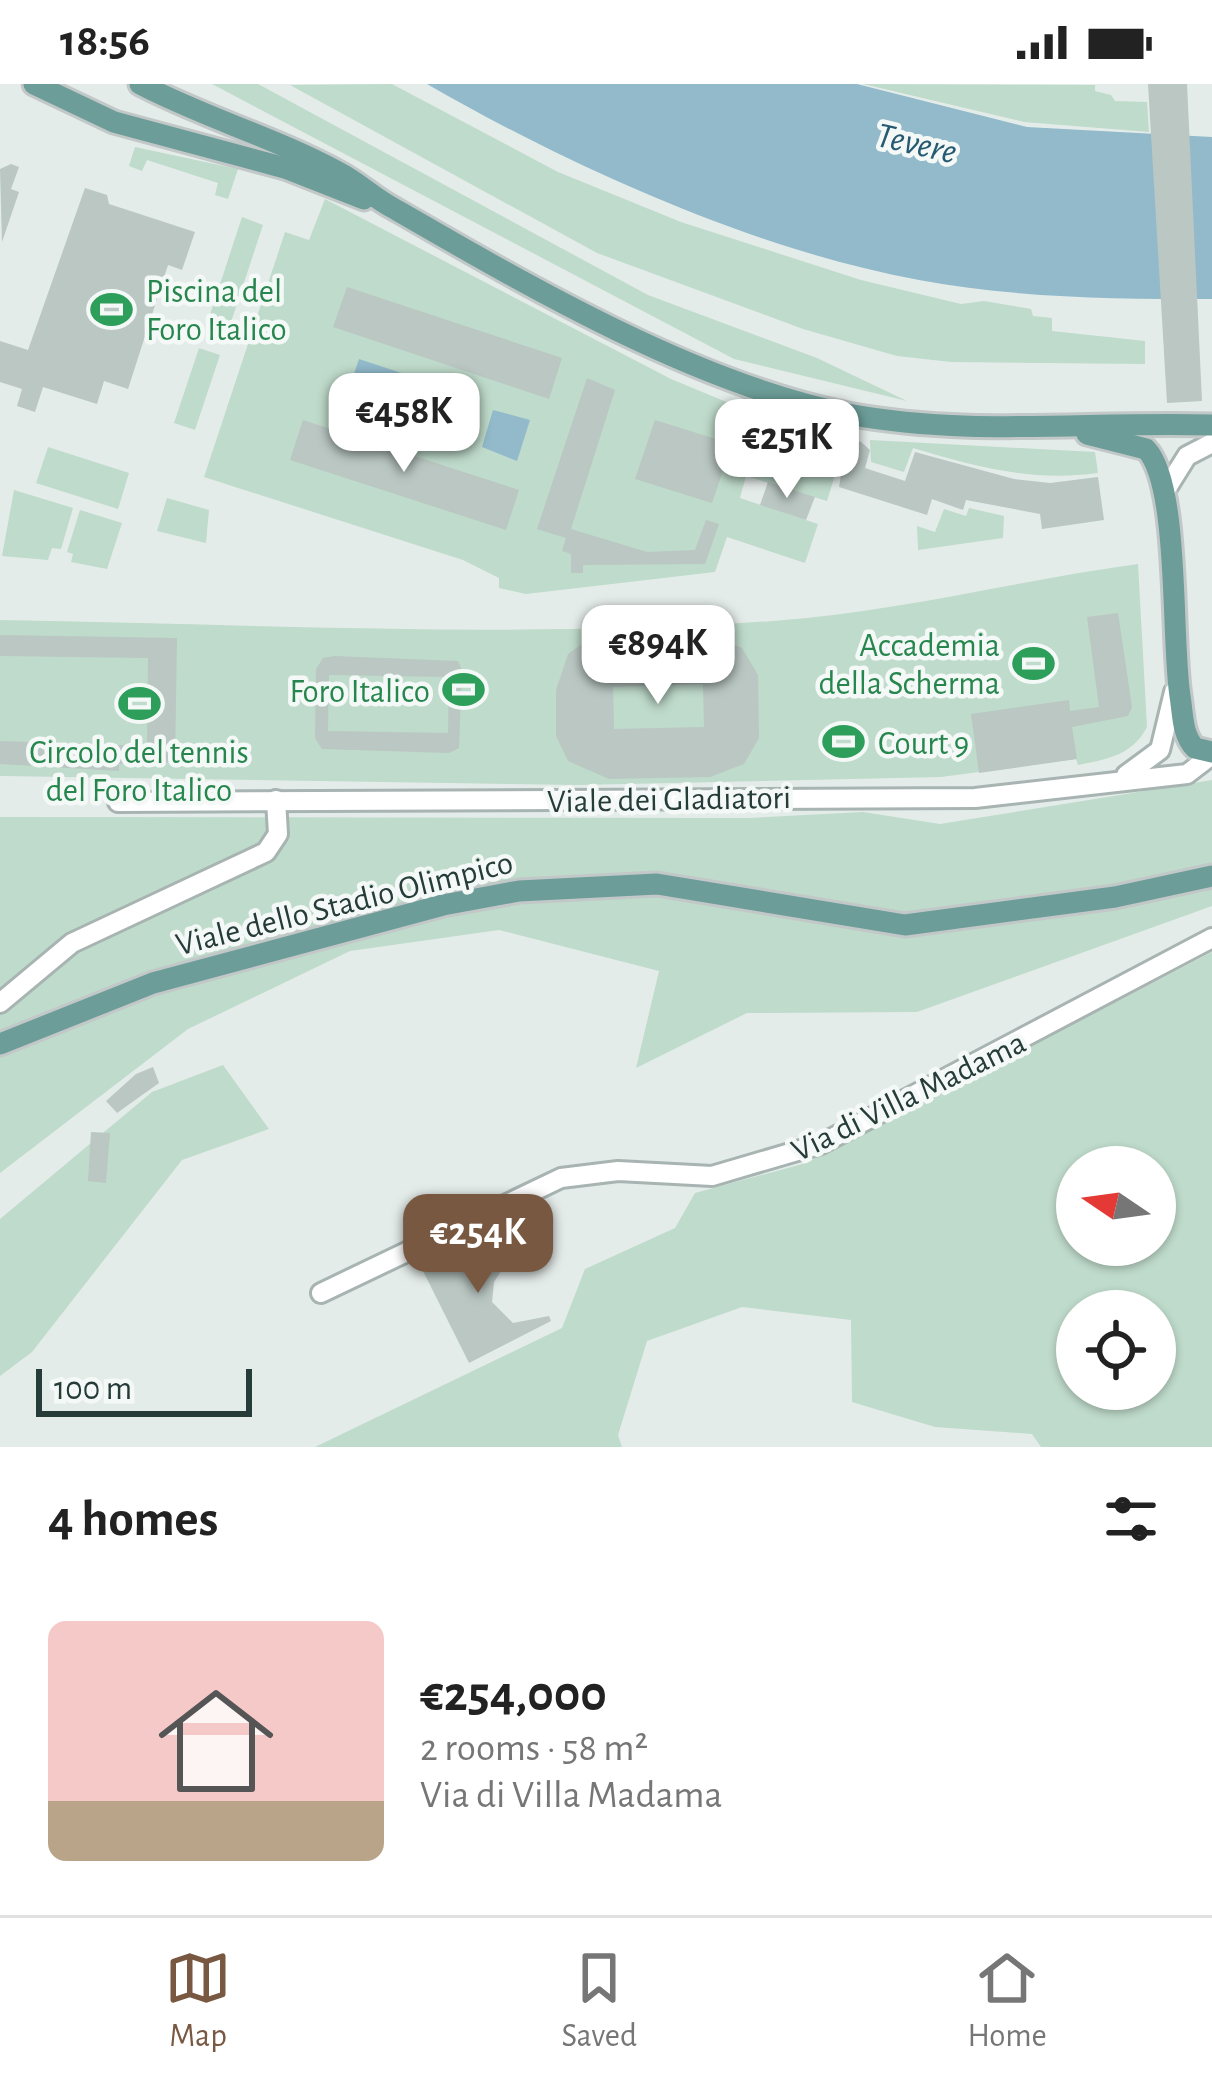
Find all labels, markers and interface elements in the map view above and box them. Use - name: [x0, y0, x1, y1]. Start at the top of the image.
- text: 18:56: [60, 19, 150, 64]
- water label: Tevere: [873, 117, 960, 171]
- place label: Piscina del Foro Italico: [146, 276, 287, 347]
- sports icon: Piscina del Foro Italico: [89, 286, 135, 332]
- pin: €458K: [320, 373, 488, 475]
- text: €458K: [356, 392, 452, 431]
- pin: €251K: [703, 399, 871, 501]
- text: €251K: [742, 418, 832, 457]
- pin: €894K: [574, 605, 742, 707]
- text: €894K: [609, 624, 707, 663]
- place label: Accademia della Scherma: [818, 630, 1000, 701]
- sports icon: Accademia della Scherma: [1011, 640, 1057, 686]
- sports icon: Foro Italico: [441, 667, 487, 713]
- place label: Foro Italico: [289, 676, 430, 709]
- sports icon: Circolo del tennis del Foro Italico: [116, 680, 162, 726]
- sports icon: Court 9: [821, 719, 867, 765]
- place label: Court 9: [878, 728, 969, 761]
- place label: Circolo del tennis del Foro Italico: [29, 737, 249, 808]
- street label: Viale dei Gladiatori: [547, 782, 791, 819]
- street label: Viale dello Stadio Olimpico: [173, 847, 517, 962]
- street label: Via di Villa Madama: [787, 1026, 1031, 1168]
- north arrow: [1056, 1146, 1176, 1266]
- map controls: [1056, 1146, 1176, 1410]
- pin: €254K: [394, 1194, 562, 1296]
- text: €254K: [430, 1213, 526, 1252]
- button: locate: [1056, 1290, 1176, 1410]
- scale bar: [36, 1363, 252, 1416]
- text: 100 m: [54, 1373, 132, 1406]
- icon: filters: [1098, 1486, 1164, 1552]
- text: 4 homes: [48, 1494, 218, 1545]
- icon: home: [144, 1669, 288, 1813]
- text: €254,000: [420, 1669, 607, 1720]
- text: 2 rooms · 58 m²: [420, 1729, 648, 1768]
- text: Via di Villa Madama: [420, 1776, 723, 1815]
- tab: Map: [165, 1945, 231, 2057]
- tab: Saved: [562, 1945, 637, 2057]
- tab: Home: [967, 1945, 1047, 2057]

